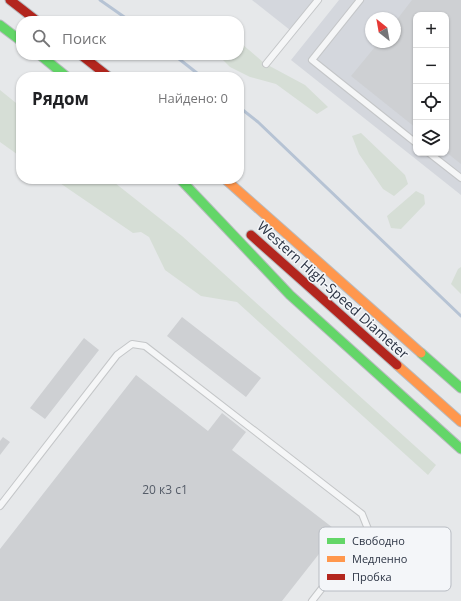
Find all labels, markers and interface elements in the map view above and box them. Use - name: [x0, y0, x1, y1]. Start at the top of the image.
- north arrow: [365, 12, 401, 48]
- map controls: [413, 12, 449, 156]
- button: +: [413, 12, 449, 48]
- search box: [16, 16, 244, 60]
- icon: search: [30, 27, 52, 49]
- text: Поиск: [62, 28, 106, 48]
- button: −: [413, 48, 449, 84]
- button: locate: [413, 84, 449, 120]
- text: Рядом: [32, 87, 89, 110]
- text: Найдено: 0: [158, 89, 228, 107]
- button: layers: [413, 120, 449, 156]
- street label: Western High-Speed Diameter: [253, 216, 413, 363]
- house number: 20 к3 с1: [142, 481, 188, 498]
- legend: [319, 527, 451, 591]
- text: Свободно: [352, 533, 405, 548]
- text: Медленно: [352, 551, 408, 566]
- text: Пробка: [352, 569, 392, 584]

